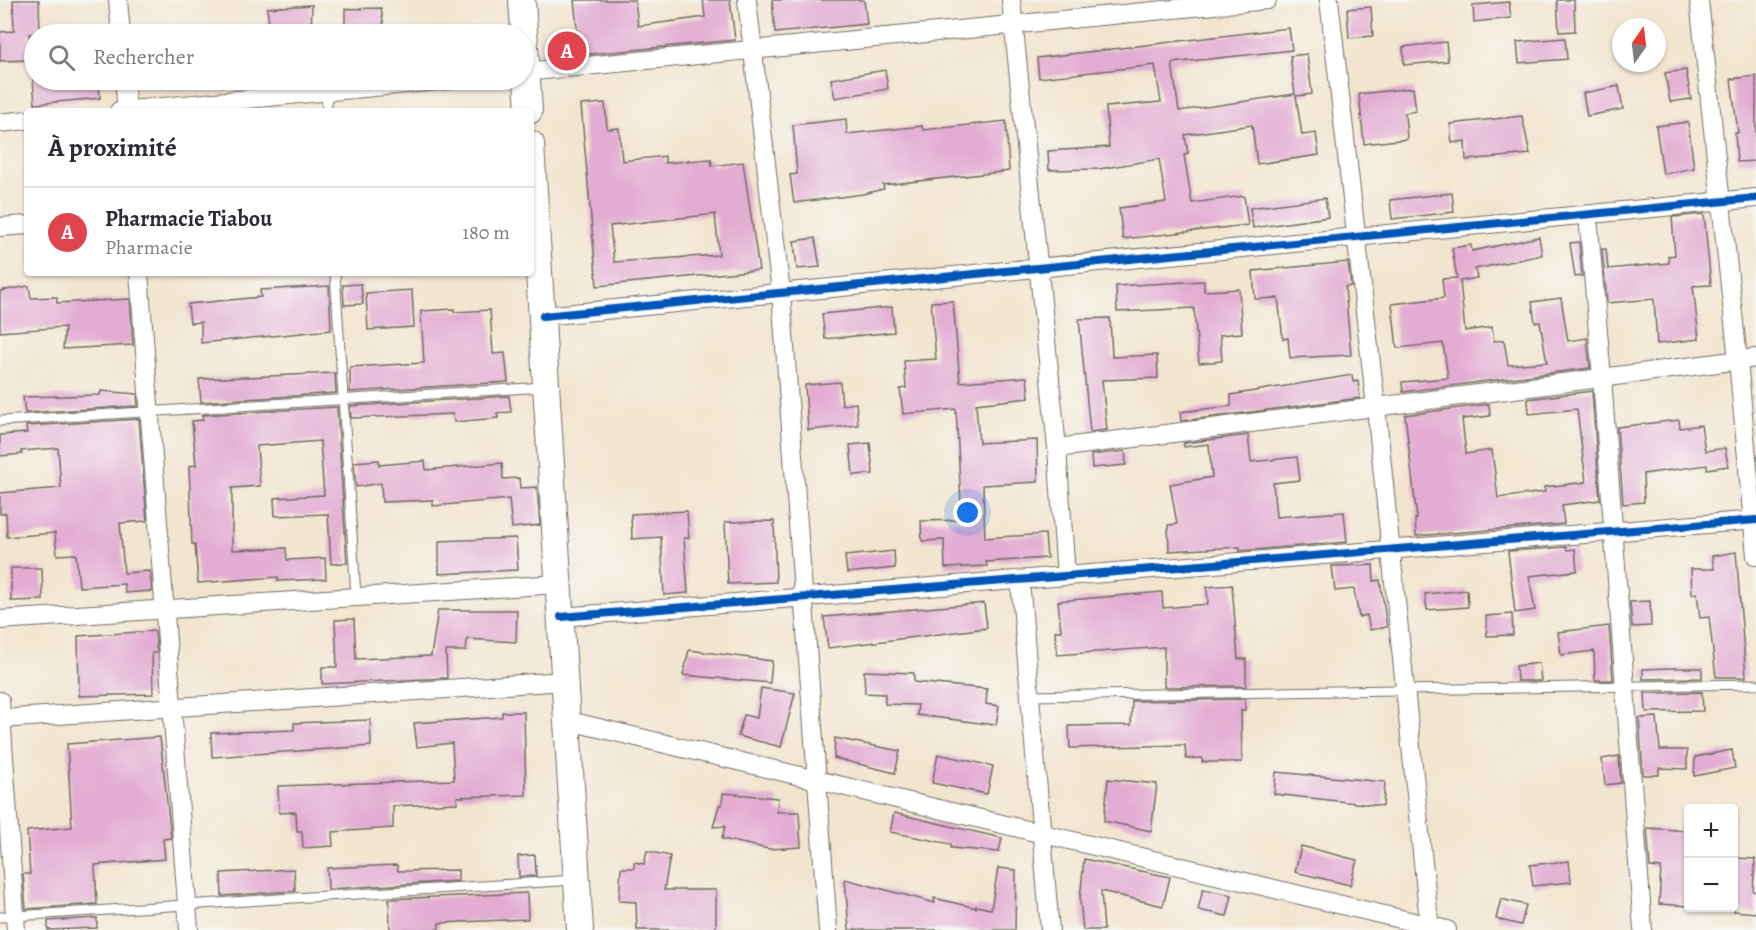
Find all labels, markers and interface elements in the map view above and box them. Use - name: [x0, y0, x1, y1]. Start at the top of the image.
- north arrow: [1612, 18, 1666, 72]
- search box: [24, 24, 534, 90]
- pin: A: [548, 28, 586, 74]
- icon: search: [45, 41, 78, 74]
- text: Rechercher: [93, 42, 194, 72]
- text: À proximité: [48, 130, 177, 165]
- text: Pharmacie Tiabou: [105, 204, 272, 234]
- text: A: [61, 219, 74, 246]
- text: 180 m: [462, 219, 510, 246]
- text: Pharmacie: [105, 234, 193, 261]
- your location: [953, 498, 982, 527]
- map controls: [1684, 804, 1738, 912]
- button: +: [1684, 804, 1738, 858]
- button: −: [1684, 858, 1738, 912]

